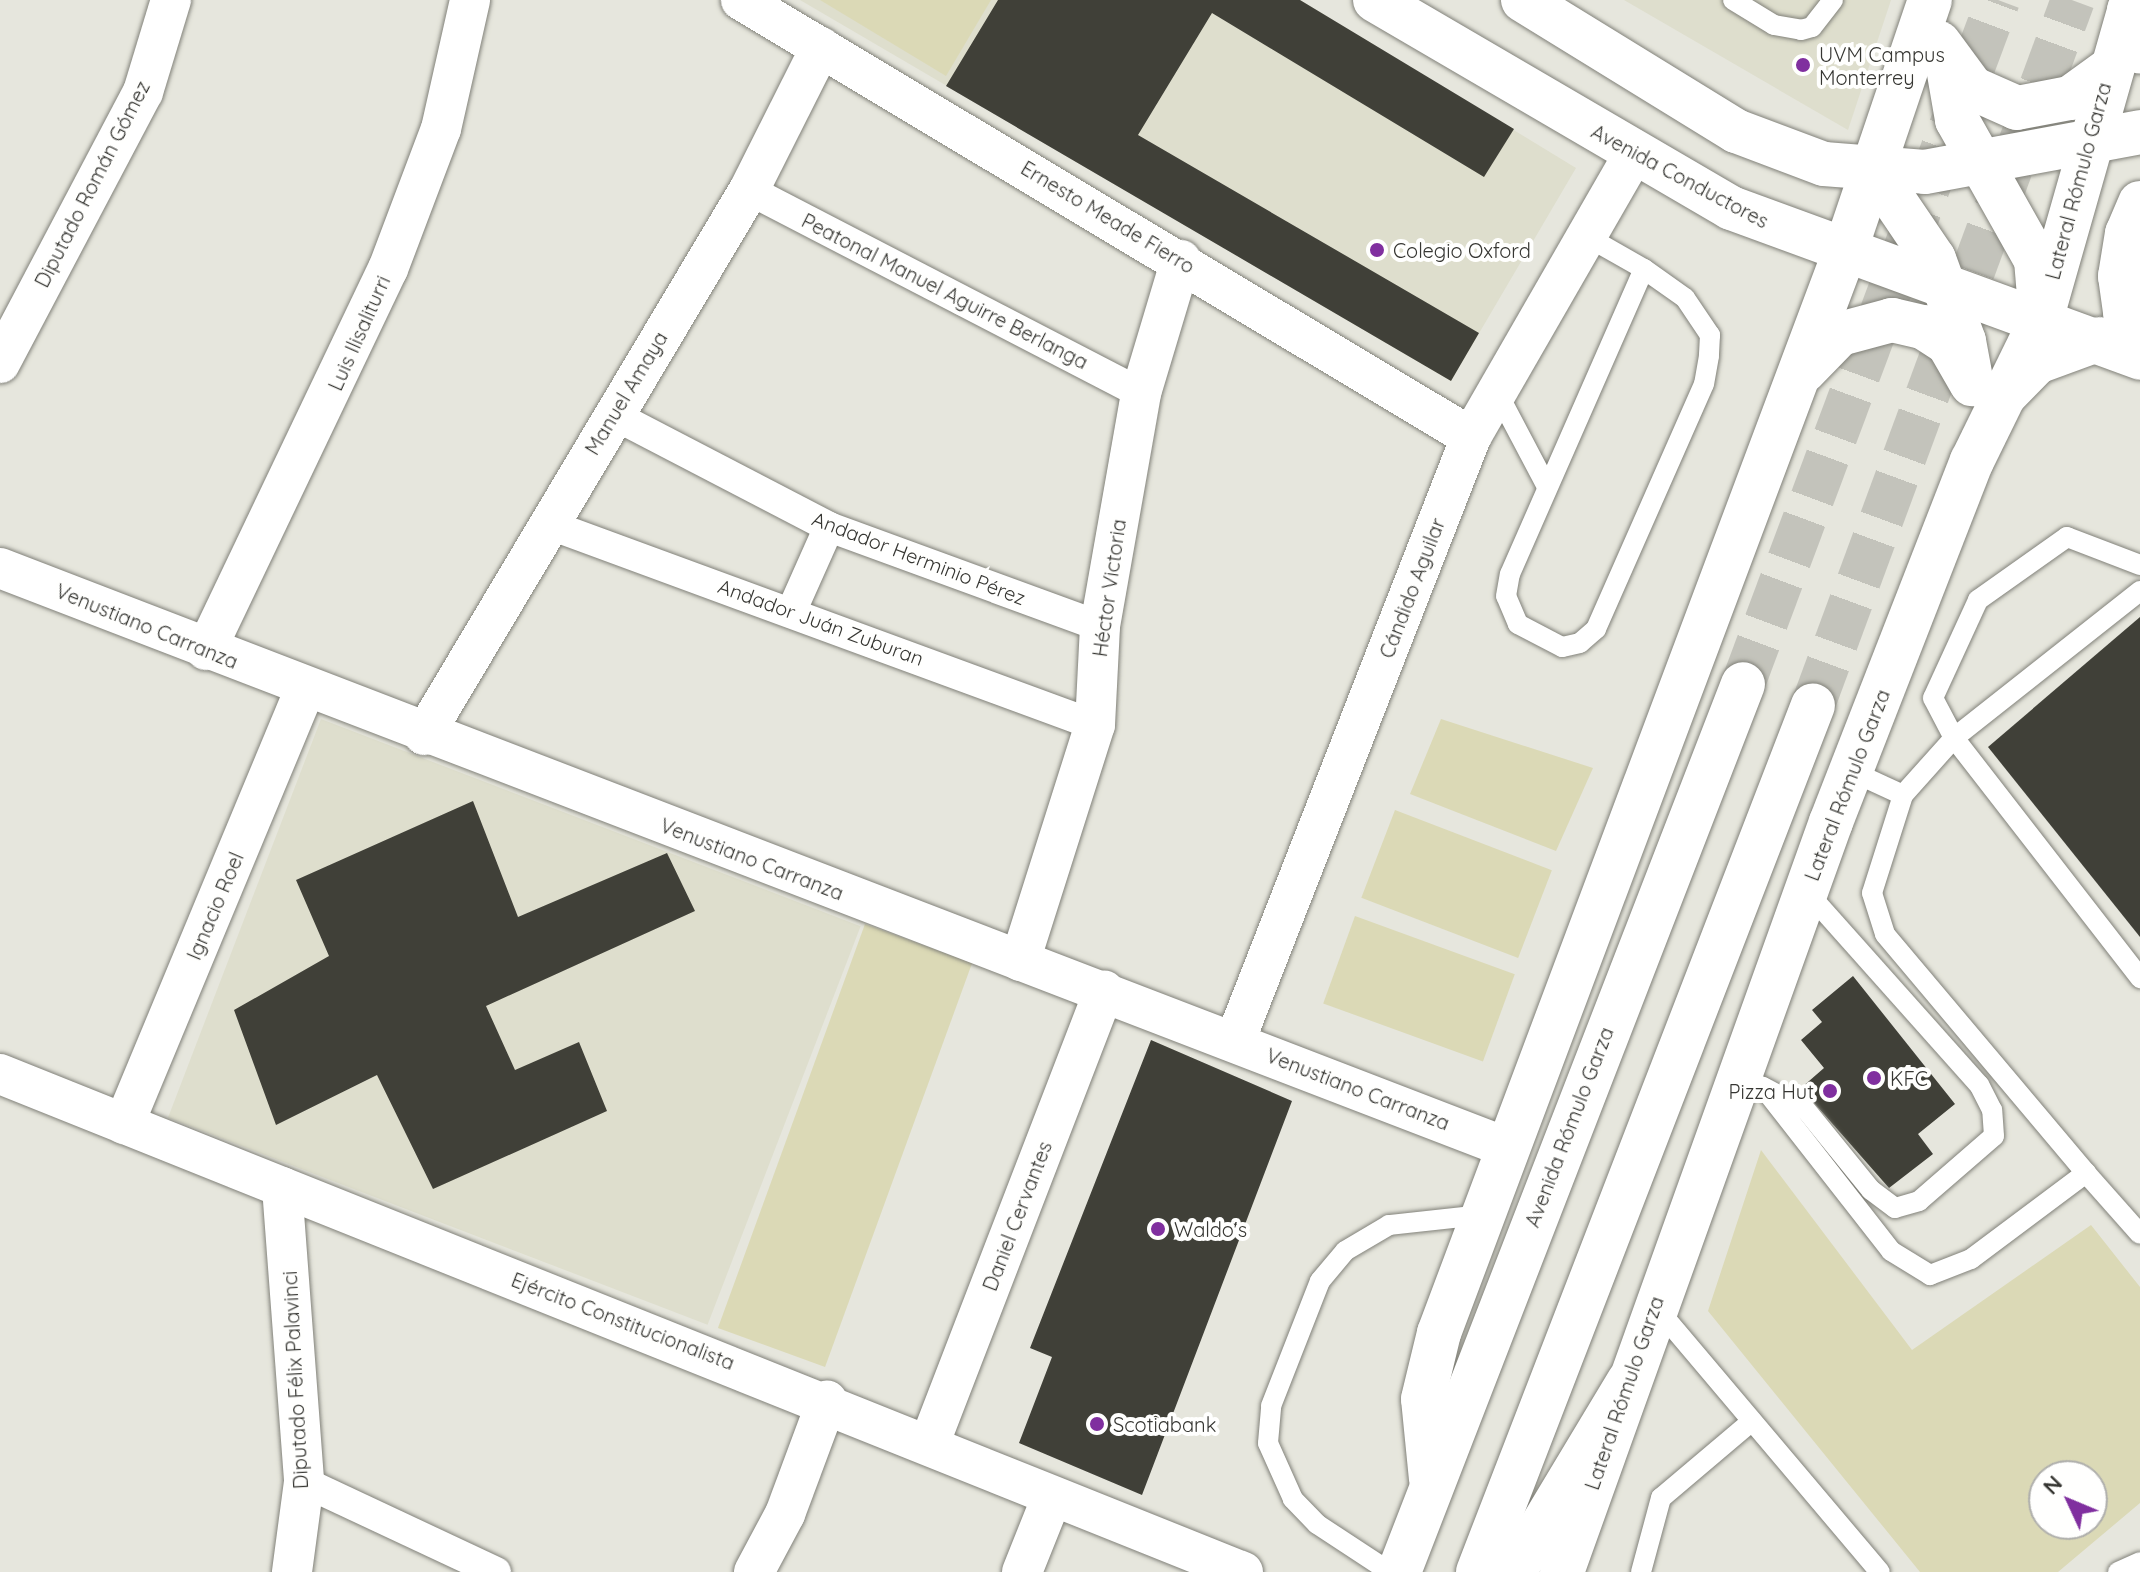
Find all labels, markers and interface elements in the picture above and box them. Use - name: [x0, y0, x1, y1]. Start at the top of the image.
- place label: UVM Campus Monterrey: [1819, 42, 1945, 89]
- marker: UVM Campus Monterrey: [1794, 56, 1812, 74]
- street label: Diputado Román Gómez: [29, 77, 155, 291]
- street label: Lateral Rómulo Garza: [2040, 80, 2116, 282]
- street label: Avenida Conductores: [1587, 119, 1773, 233]
- street label: Ernesto Meade Fierro: [1017, 156, 1199, 278]
- street label: Peatonal Manuel Aguirre Berlanga: [798, 208, 1092, 374]
- place label: Colegio Oxford: [1393, 238, 1531, 262]
- marker: Colegio Oxford: [1368, 241, 1386, 259]
- street label: Luis Ilisaliturri: [323, 272, 395, 394]
- street label: Manuel Amaya: [580, 327, 672, 459]
- street label: Andador Herminio Pérez: [809, 506, 1029, 610]
- street label: Cándido Aguilar: [1374, 515, 1450, 661]
- street label: Héctor Victoria: [1087, 518, 1131, 658]
- street label: Andador Juán Zuburan: [715, 574, 927, 670]
- street label: Venustiano Carranza: [52, 578, 242, 674]
- street label: Lateral Rómulo Garza: [1799, 686, 1895, 884]
- street label: Venustiano Carranza: [657, 813, 847, 905]
- street label: Ignacio Roel: [182, 849, 248, 963]
- street label: Avenida Rómulo Garza: [1520, 1024, 1618, 1230]
- street label: Venustiano Carranza: [1263, 1043, 1453, 1135]
- place label: KFC: [1890, 1066, 1928, 1090]
- marker: KFC: [1865, 1069, 1883, 1087]
- place label: Pizza Hut: [1729, 1079, 1814, 1103]
- marker: Pizza Hut: [1821, 1082, 1839, 1100]
- street label: Daniel Cervantes: [977, 1138, 1057, 1294]
- place label: Waldo's: [1174, 1217, 1247, 1241]
- marker: Waldo's: [1149, 1220, 1167, 1238]
- street label: Ejército Constitucionalista: [508, 1267, 738, 1375]
- street label: Diputado Félix Palavinci: [277, 1270, 313, 1490]
- street label: Lateral Rómulo Garza: [1580, 1293, 1668, 1493]
- place label: Scotiabank: [1113, 1412, 1216, 1436]
- marker: Scotiabank: [1088, 1415, 1106, 1433]
- north arrow: [2028, 1460, 2108, 1540]
- text: N: [2036, 1469, 2068, 1500]

